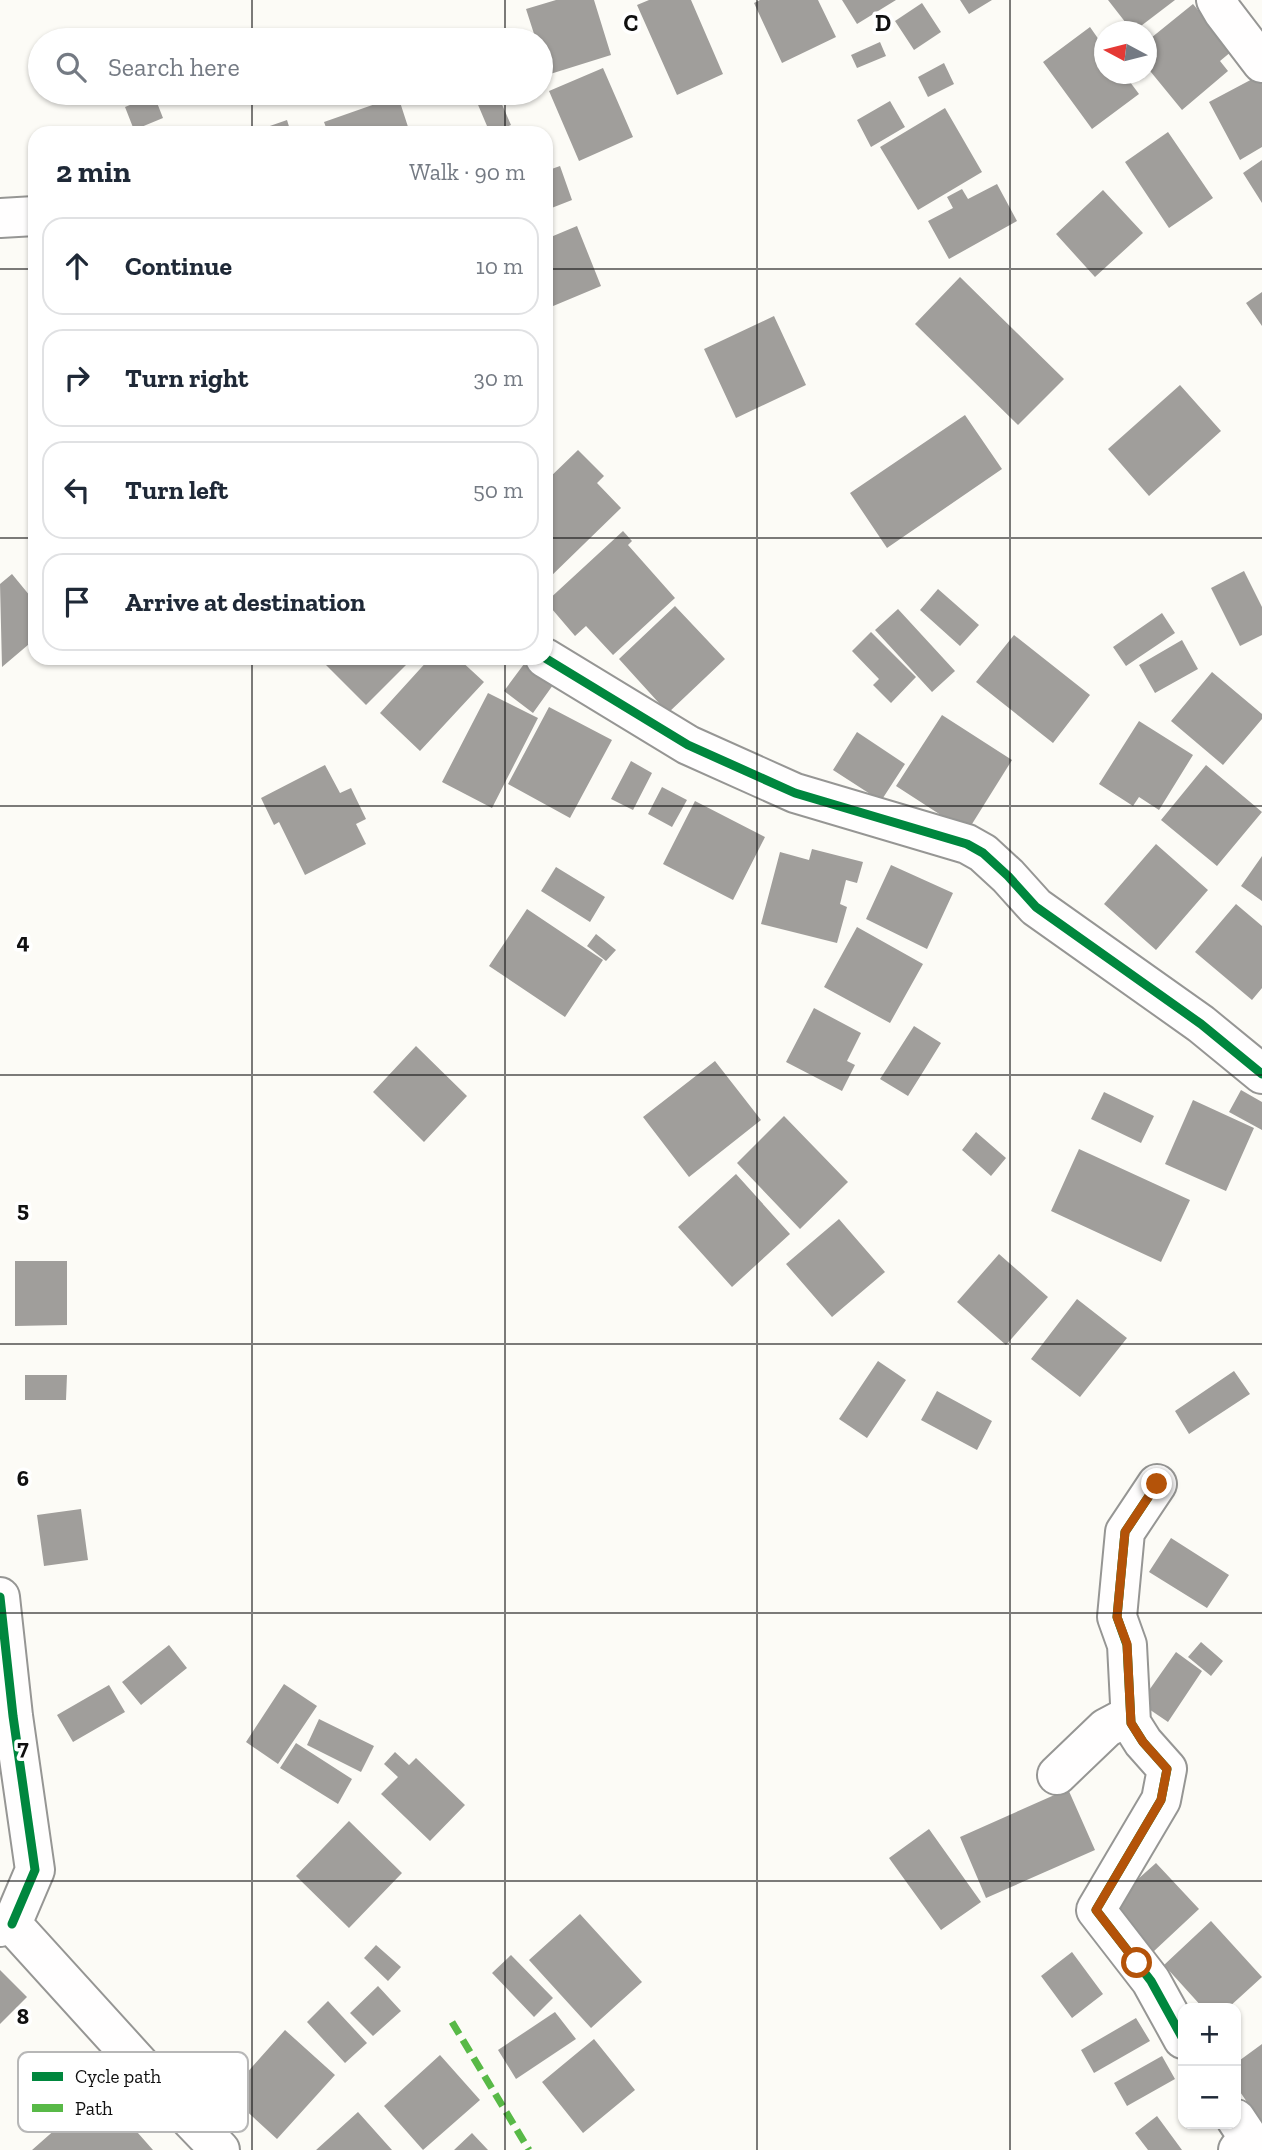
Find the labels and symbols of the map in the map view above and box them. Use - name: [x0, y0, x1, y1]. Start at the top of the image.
- text: C: [624, 9, 638, 37]
- text: D: [875, 9, 891, 37]
- north arrow: [1094, 21, 1157, 84]
- text: 4: [16, 927, 30, 955]
- text: 5: [17, 1195, 29, 1223]
- text: 6: [17, 1464, 29, 1492]
- route end: [1141, 1468, 1172, 1499]
- text: 7: [17, 1733, 29, 1761]
- route start: [1121, 1947, 1152, 1978]
- text: 8: [17, 2002, 29, 2030]
- legend: [18, 2052, 248, 2132]
- text: Cycle path: [75, 2065, 161, 2088]
- text: Path: [75, 2097, 113, 2120]

